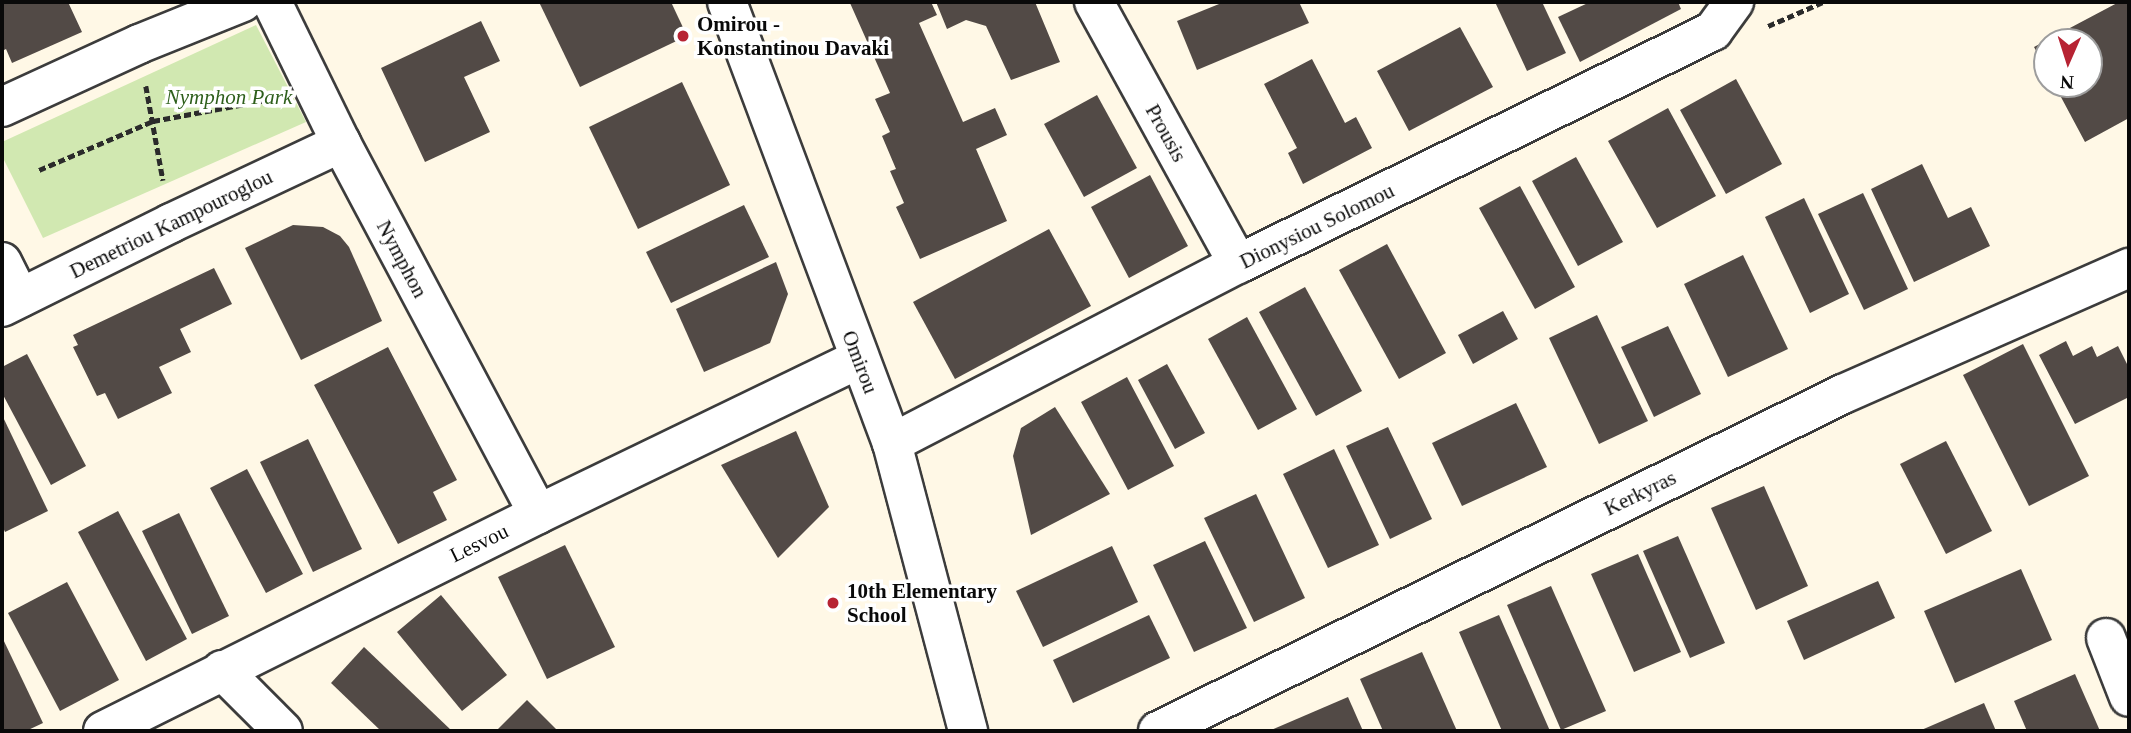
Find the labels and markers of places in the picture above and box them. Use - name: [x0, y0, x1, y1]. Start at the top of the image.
- place label: Omirou - Konstantinou Davaki: [697, 11, 889, 61]
- marker: Omirou - Konstantinou Davaki: [675, 28, 691, 44]
- place label: 10th Elementary School: [847, 578, 997, 628]
- marker: 10th Elementary School: [825, 595, 841, 611]

